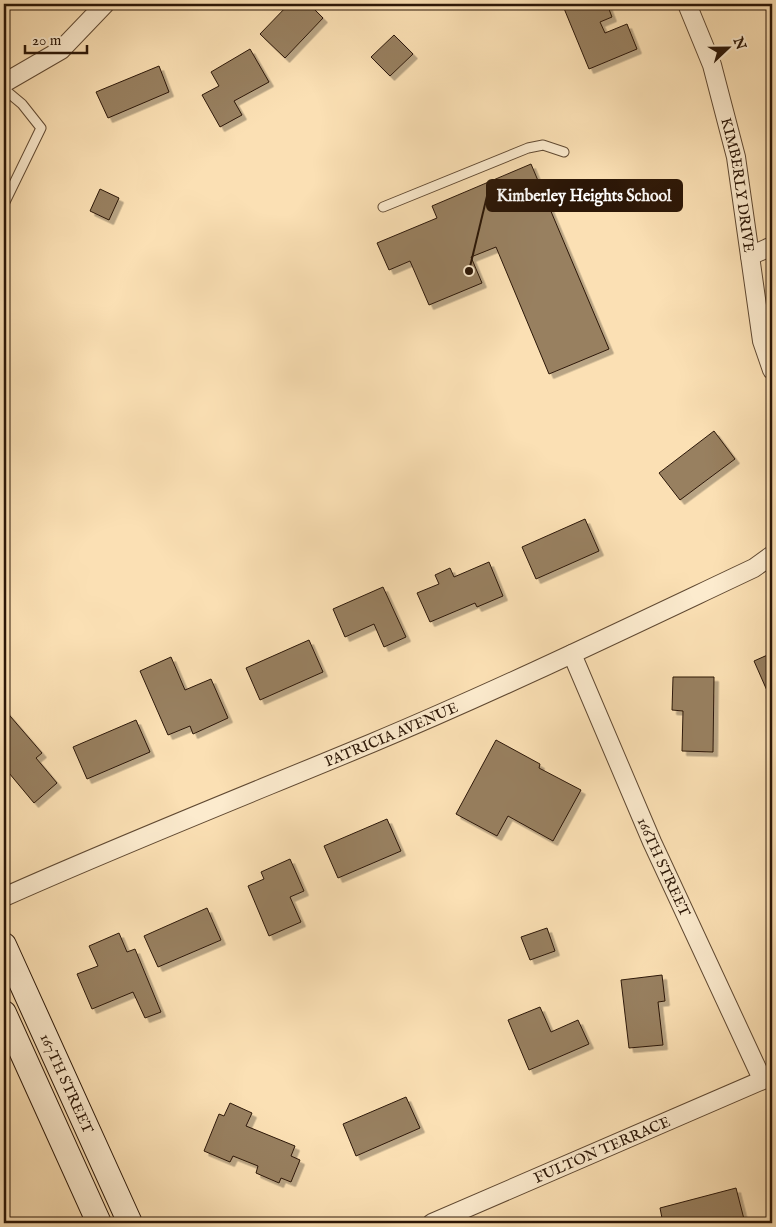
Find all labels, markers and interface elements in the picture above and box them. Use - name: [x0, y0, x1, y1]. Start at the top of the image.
- scale bar: [25, 22, 88, 54]
- north arrow: [704, 22, 754, 72]
- text: 20 m: [32, 31, 62, 50]
- text: N: [728, 34, 750, 52]
- street label: KIMBERLY DRIVE: [717, 116, 759, 254]
- callout: Kimberley Heights School: [487, 180, 682, 211]
- text: Kimberley Heights School: [497, 187, 672, 207]
- street label: PATRICIA AVENUE: [322, 698, 461, 771]
- street label: 166TH STREET: [633, 815, 695, 920]
- street label: 167TH STREET: [36, 1030, 98, 1137]
- street label: FULTON TERRACE: [531, 1112, 673, 1187]

